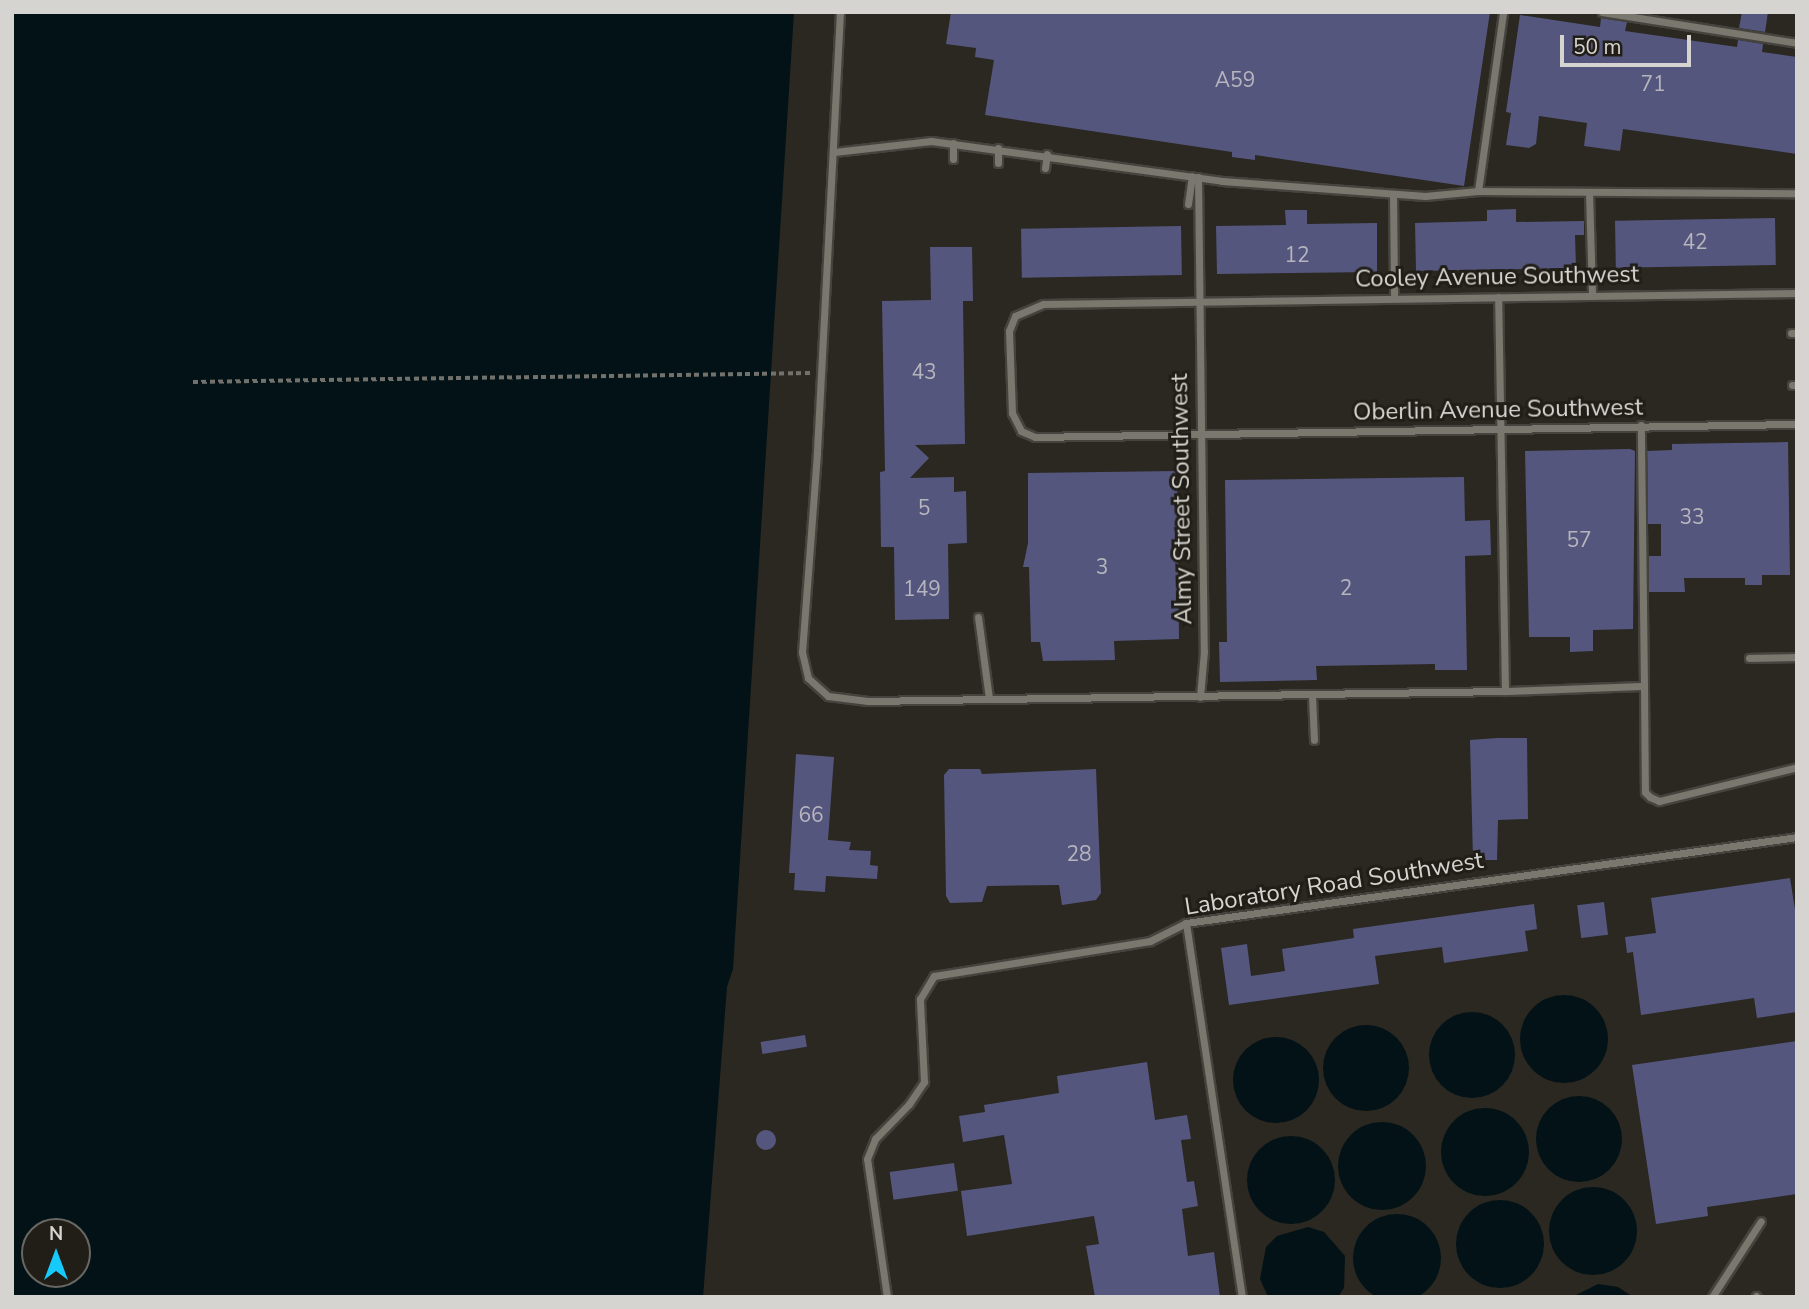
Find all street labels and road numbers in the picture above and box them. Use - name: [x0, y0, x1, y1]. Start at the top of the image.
- street label: Cooley Avenue Southwest: [1355, 260, 1639, 294]
- street label: Almy Street Southwest: [1165, 373, 1199, 625]
- street label: Oberlin Avenue Southwest: [1353, 393, 1643, 427]
- street label: Laboratory Road Southwest: [1183, 846, 1485, 922]

